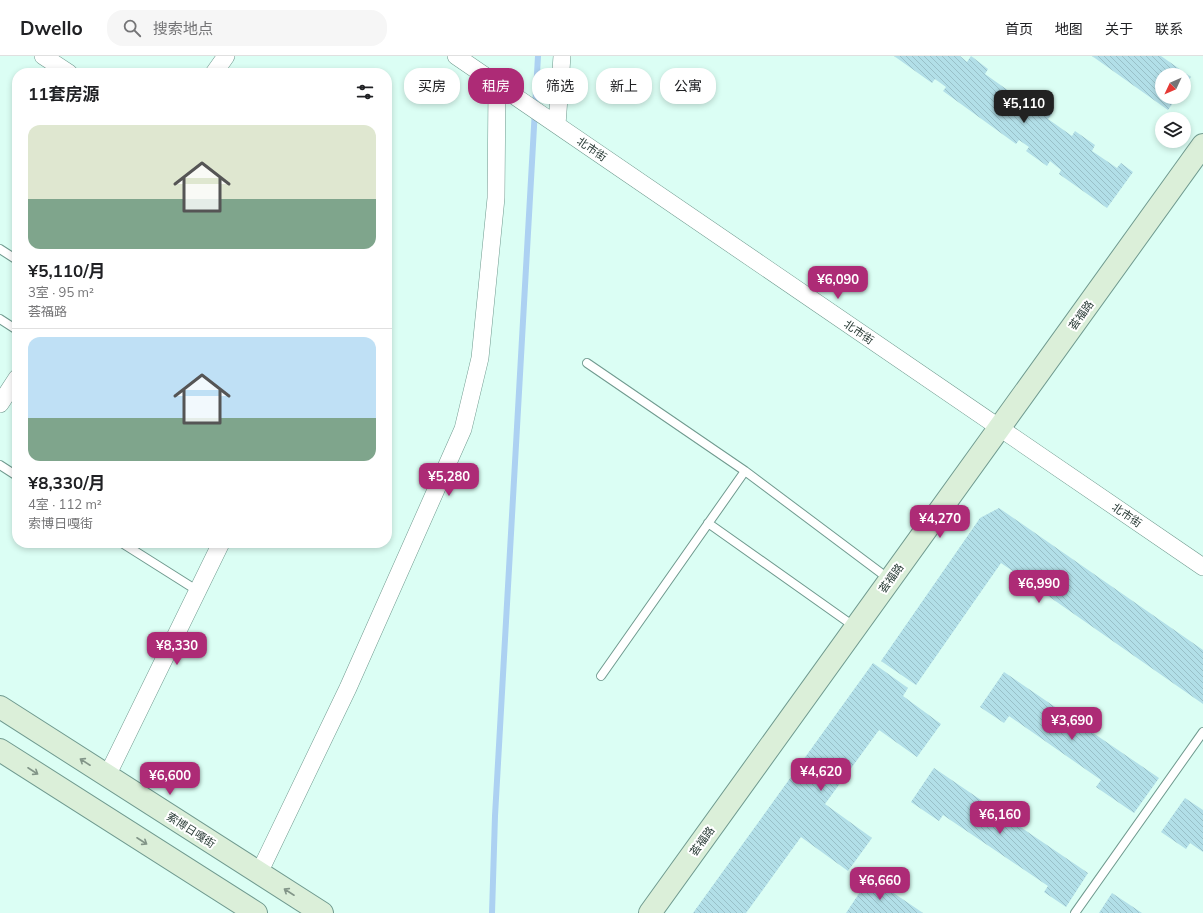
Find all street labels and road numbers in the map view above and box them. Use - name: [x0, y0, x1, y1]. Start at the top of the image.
- street label: 北市街: [574, 134, 610, 164]
- street label: 荟福路: [1066, 298, 1096, 332]
- street label: 北市街: [841, 317, 877, 347]
- street label: 北市街: [1109, 500, 1145, 530]
- street label: 荟福路: [876, 561, 906, 595]
- street label: 索博日嘎街: [164, 809, 218, 851]
- street label: 荟福路: [687, 824, 717, 858]

